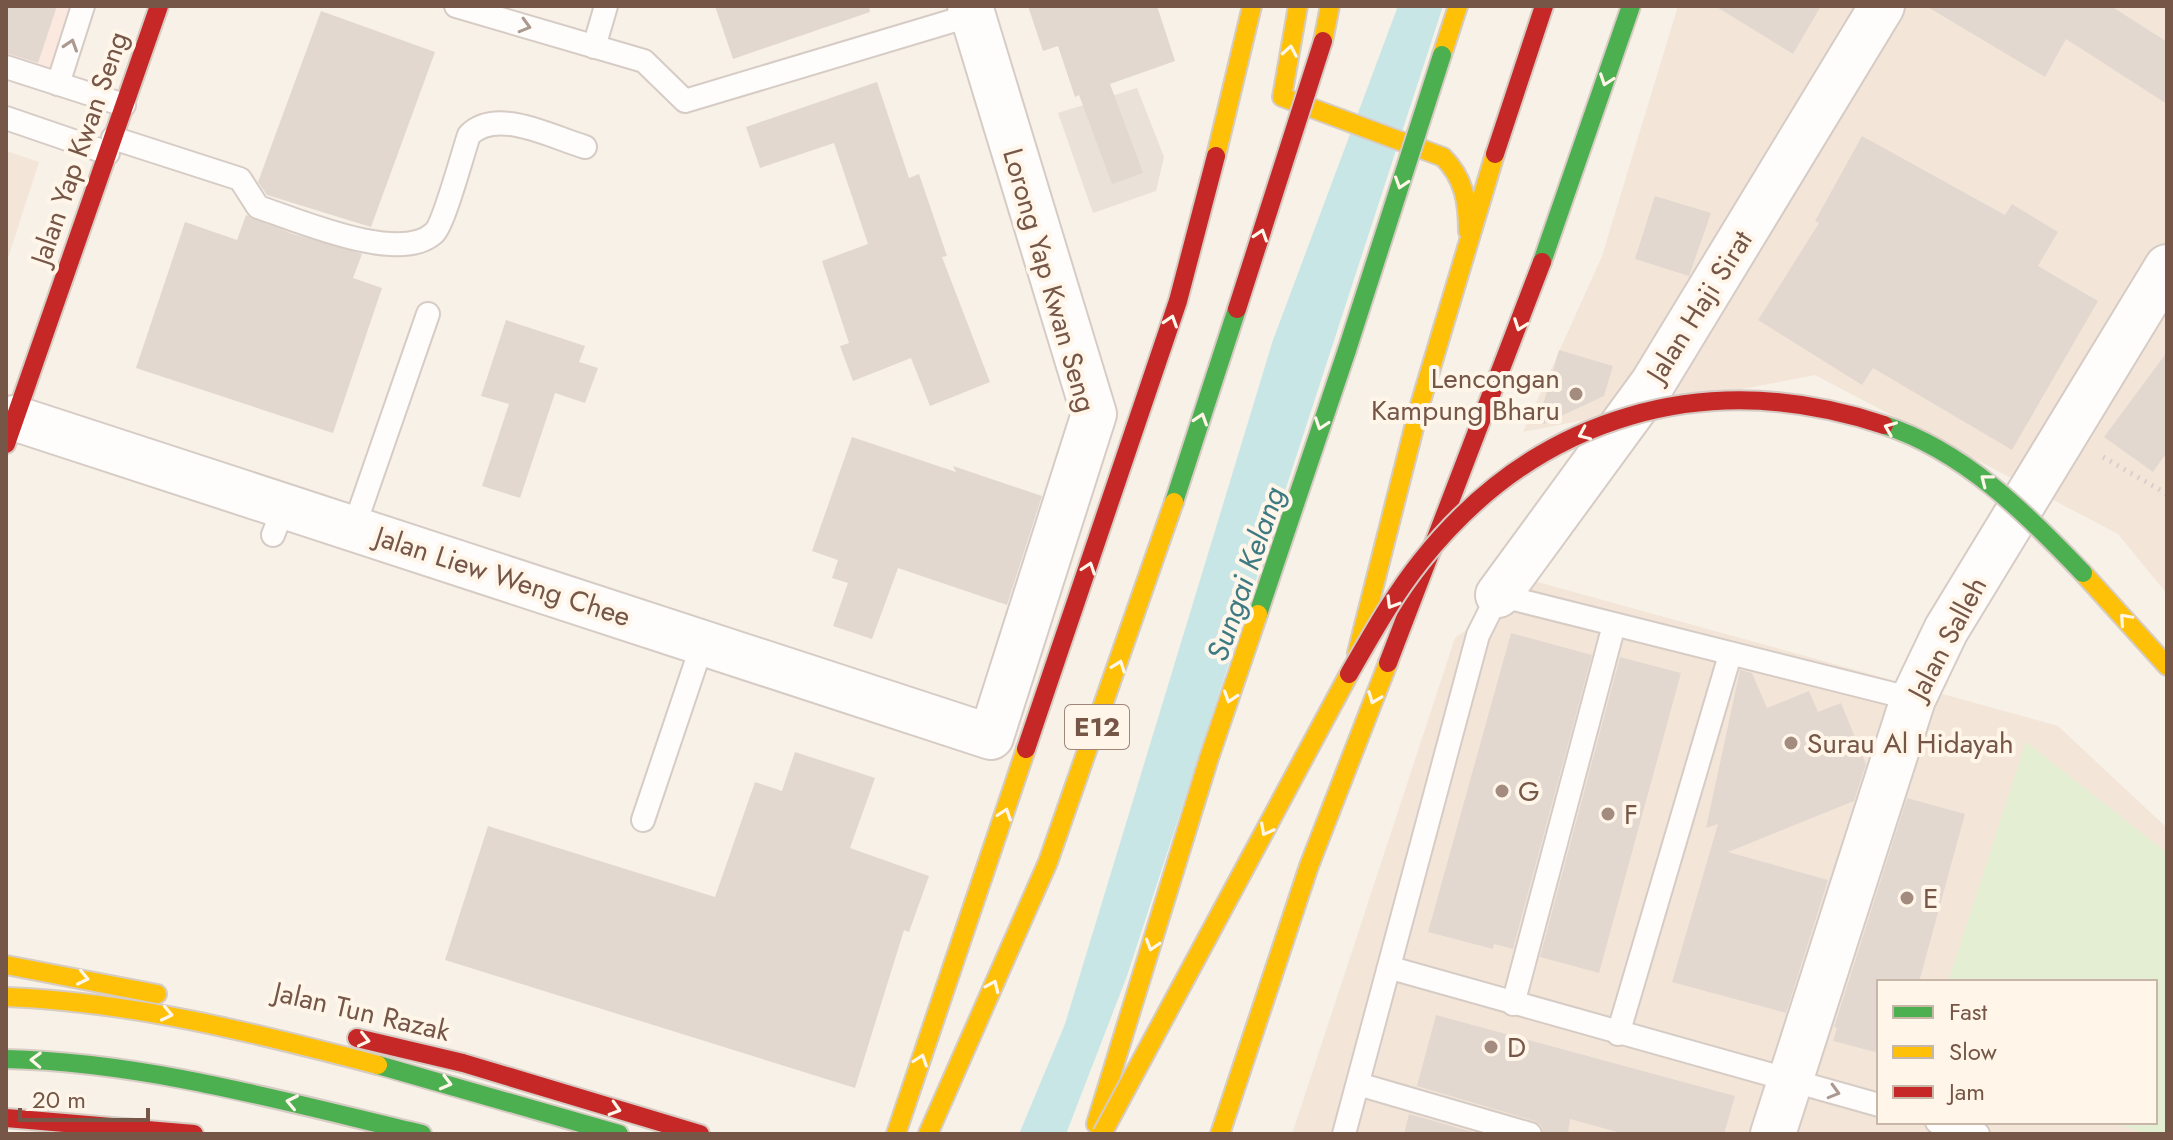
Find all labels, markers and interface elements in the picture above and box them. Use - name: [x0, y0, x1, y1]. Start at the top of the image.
- one-way arrow: [517, 17, 531, 33]
- street label: Jalan Yap Kwan Seng: [19, 26, 139, 274]
- one-way arrow: [61, 38, 77, 52]
- one-way arrow: [1281, 45, 1298, 58]
- one-way arrow: [1599, 72, 1615, 86]
- street label: Lorong Yap Kwan Seng: [992, 143, 1107, 417]
- one-way arrow: [1394, 175, 1410, 189]
- street label: Jalan Haji Sirat: [1634, 222, 1762, 393]
- one-way arrow: [1252, 228, 1268, 242]
- one-way arrow: [1162, 315, 1178, 329]
- one-way arrow: [1514, 317, 1530, 331]
- place label: Lencongan Kampung Bharu: [1371, 358, 1560, 431]
- marker: Lencongan Kampung Bharu: [1567, 385, 1585, 403]
- one-way arrow: [1192, 413, 1208, 426]
- one-way arrow: [1315, 416, 1331, 430]
- one-way arrow: [1884, 421, 1898, 437]
- one-way arrow: [1578, 424, 1592, 440]
- one-way arrow: [1980, 476, 1995, 490]
- water label: Sungai Kelang: [1196, 480, 1296, 667]
- street label: Jalan Liew Weng Chee: [366, 515, 636, 637]
- one-way arrow: [1079, 562, 1095, 576]
- street label: Jalan Salleh: [1896, 569, 1997, 711]
- one-way arrow: [1386, 594, 1402, 609]
- one-way arrow: [2120, 614, 2134, 629]
- one-way arrow: [1109, 660, 1126, 674]
- one-way arrow: [1223, 689, 1239, 703]
- one-way arrow: [1367, 690, 1384, 704]
- road number: E12: [1065, 705, 1129, 749]
- place label: Surau Al Hidayah: [1807, 723, 2014, 764]
- marker: Surau Al Hidayah: [1782, 734, 1800, 752]
- place label: G: [1518, 771, 1540, 812]
- marker: G: [1493, 782, 1511, 800]
- place label: F: [1624, 794, 1638, 835]
- marker: F: [1599, 805, 1617, 823]
- one-way arrow: [995, 808, 1011, 822]
- one-way arrow: [1260, 822, 1275, 837]
- place label: E: [1923, 878, 1938, 919]
- marker: E: [1898, 889, 1916, 907]
- one-way arrow: [1145, 937, 1161, 951]
- one-way arrow: [75, 969, 89, 986]
- street label: Jalan Tun Razak: [266, 970, 455, 1052]
- one-way arrow: [983, 980, 999, 994]
- legend: [1877, 980, 2157, 1124]
- text: Fast: [1949, 994, 1987, 1029]
- one-way arrow: [160, 1005, 173, 1022]
- place label: D: [1507, 1027, 1526, 1068]
- one-way arrow: [357, 1031, 370, 1048]
- text: Slow: [1949, 1034, 1997, 1069]
- marker: D: [1482, 1038, 1500, 1056]
- one-way arrow: [29, 1051, 42, 1068]
- one-way arrow: [912, 1054, 928, 1068]
- scale bar: [20, 1072, 148, 1122]
- one-way arrow: [439, 1073, 453, 1090]
- text: Jam: [1946, 1074, 1985, 1109]
- text: 20 m: [32, 1082, 86, 1117]
- one-way arrow: [1827, 1083, 1841, 1099]
- one-way arrow: [285, 1094, 299, 1111]
- one-way arrow: [607, 1100, 621, 1116]

